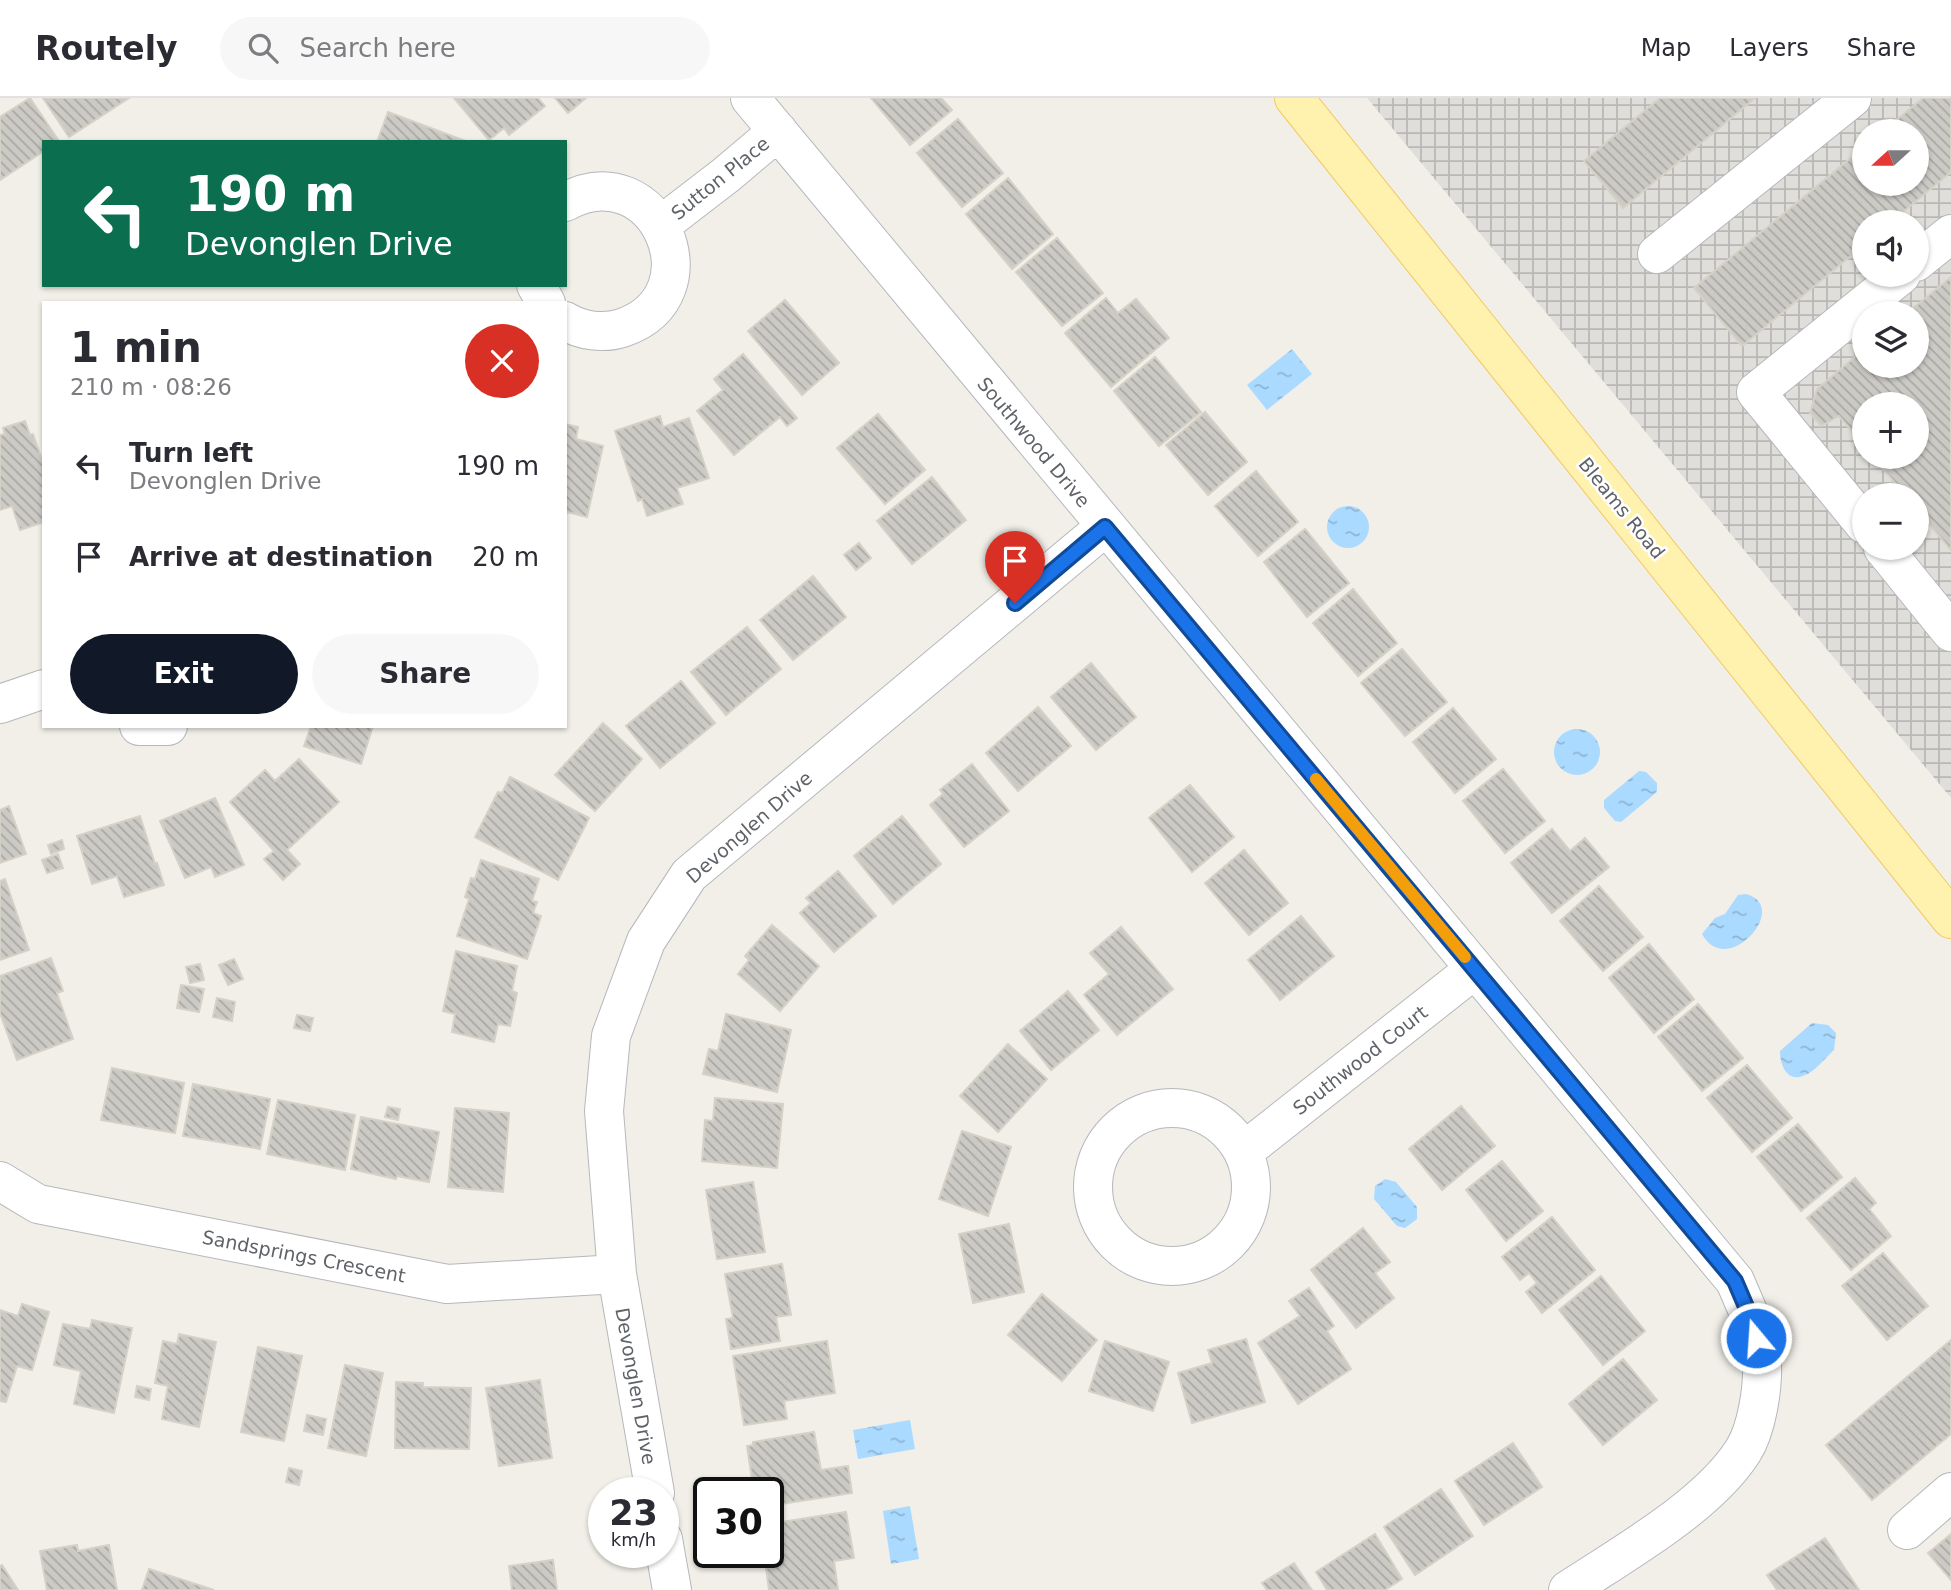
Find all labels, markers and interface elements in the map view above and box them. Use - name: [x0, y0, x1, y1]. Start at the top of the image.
- search box: [220, 17, 710, 80]
- text: Routely: [35, 29, 178, 68]
- icon: search: [244, 29, 282, 67]
- text: Search here: [300, 33, 456, 63]
- text: Map: [1641, 34, 1691, 62]
- text: Layers: [1729, 34, 1809, 62]
- text: Share: [1847, 34, 1916, 62]
- north arrow: [1852, 119, 1928, 196]
- map controls: [1852, 119, 1929, 560]
- street label: Sutton Place: [667, 132, 773, 224]
- text: 190 m: [185, 166, 355, 223]
- icon: left: [70, 168, 161, 259]
- button: sound: [1852, 210, 1929, 287]
- text: Devonglen Drive: [185, 225, 453, 263]
- button: layers: [1852, 301, 1929, 378]
- text: 1 min: [70, 323, 202, 372]
- button: close: [465, 324, 539, 398]
- street label: Southwood Drive: [973, 373, 1095, 511]
- text: 210 m · 08:26: [70, 374, 232, 400]
- button: +: [1852, 392, 1929, 469]
- text: Turn left: [129, 438, 253, 468]
- icon: left: [70, 447, 108, 485]
- text: 190 m: [456, 451, 539, 481]
- street label: Bleams Road: [1575, 453, 1669, 563]
- text: Devonglen Drive: [129, 468, 321, 494]
- button: −: [1852, 483, 1929, 560]
- pin: [985, 531, 1045, 603]
- icon: arrive: [70, 538, 108, 576]
- text: Arrive at destination: [129, 542, 433, 572]
- text: 20 m: [472, 542, 539, 572]
- icon: arrive: [996, 542, 1034, 580]
- button: Exit: [70, 634, 298, 714]
- button: Share: [312, 634, 539, 714]
- street label: Devonglen Drive: [682, 767, 816, 887]
- street label: Southwood Court: [1288, 1001, 1432, 1119]
- street label: Sandsprings Crescent: [200, 1225, 408, 1287]
- position arrow: [1719, 1301, 1793, 1375]
- street label: Devonglen Drive: [611, 1306, 661, 1466]
- speed limit sign: 30: [693, 1477, 784, 1568]
- text: 23: [609, 1493, 658, 1533]
- text: km/h: [611, 1529, 656, 1550]

